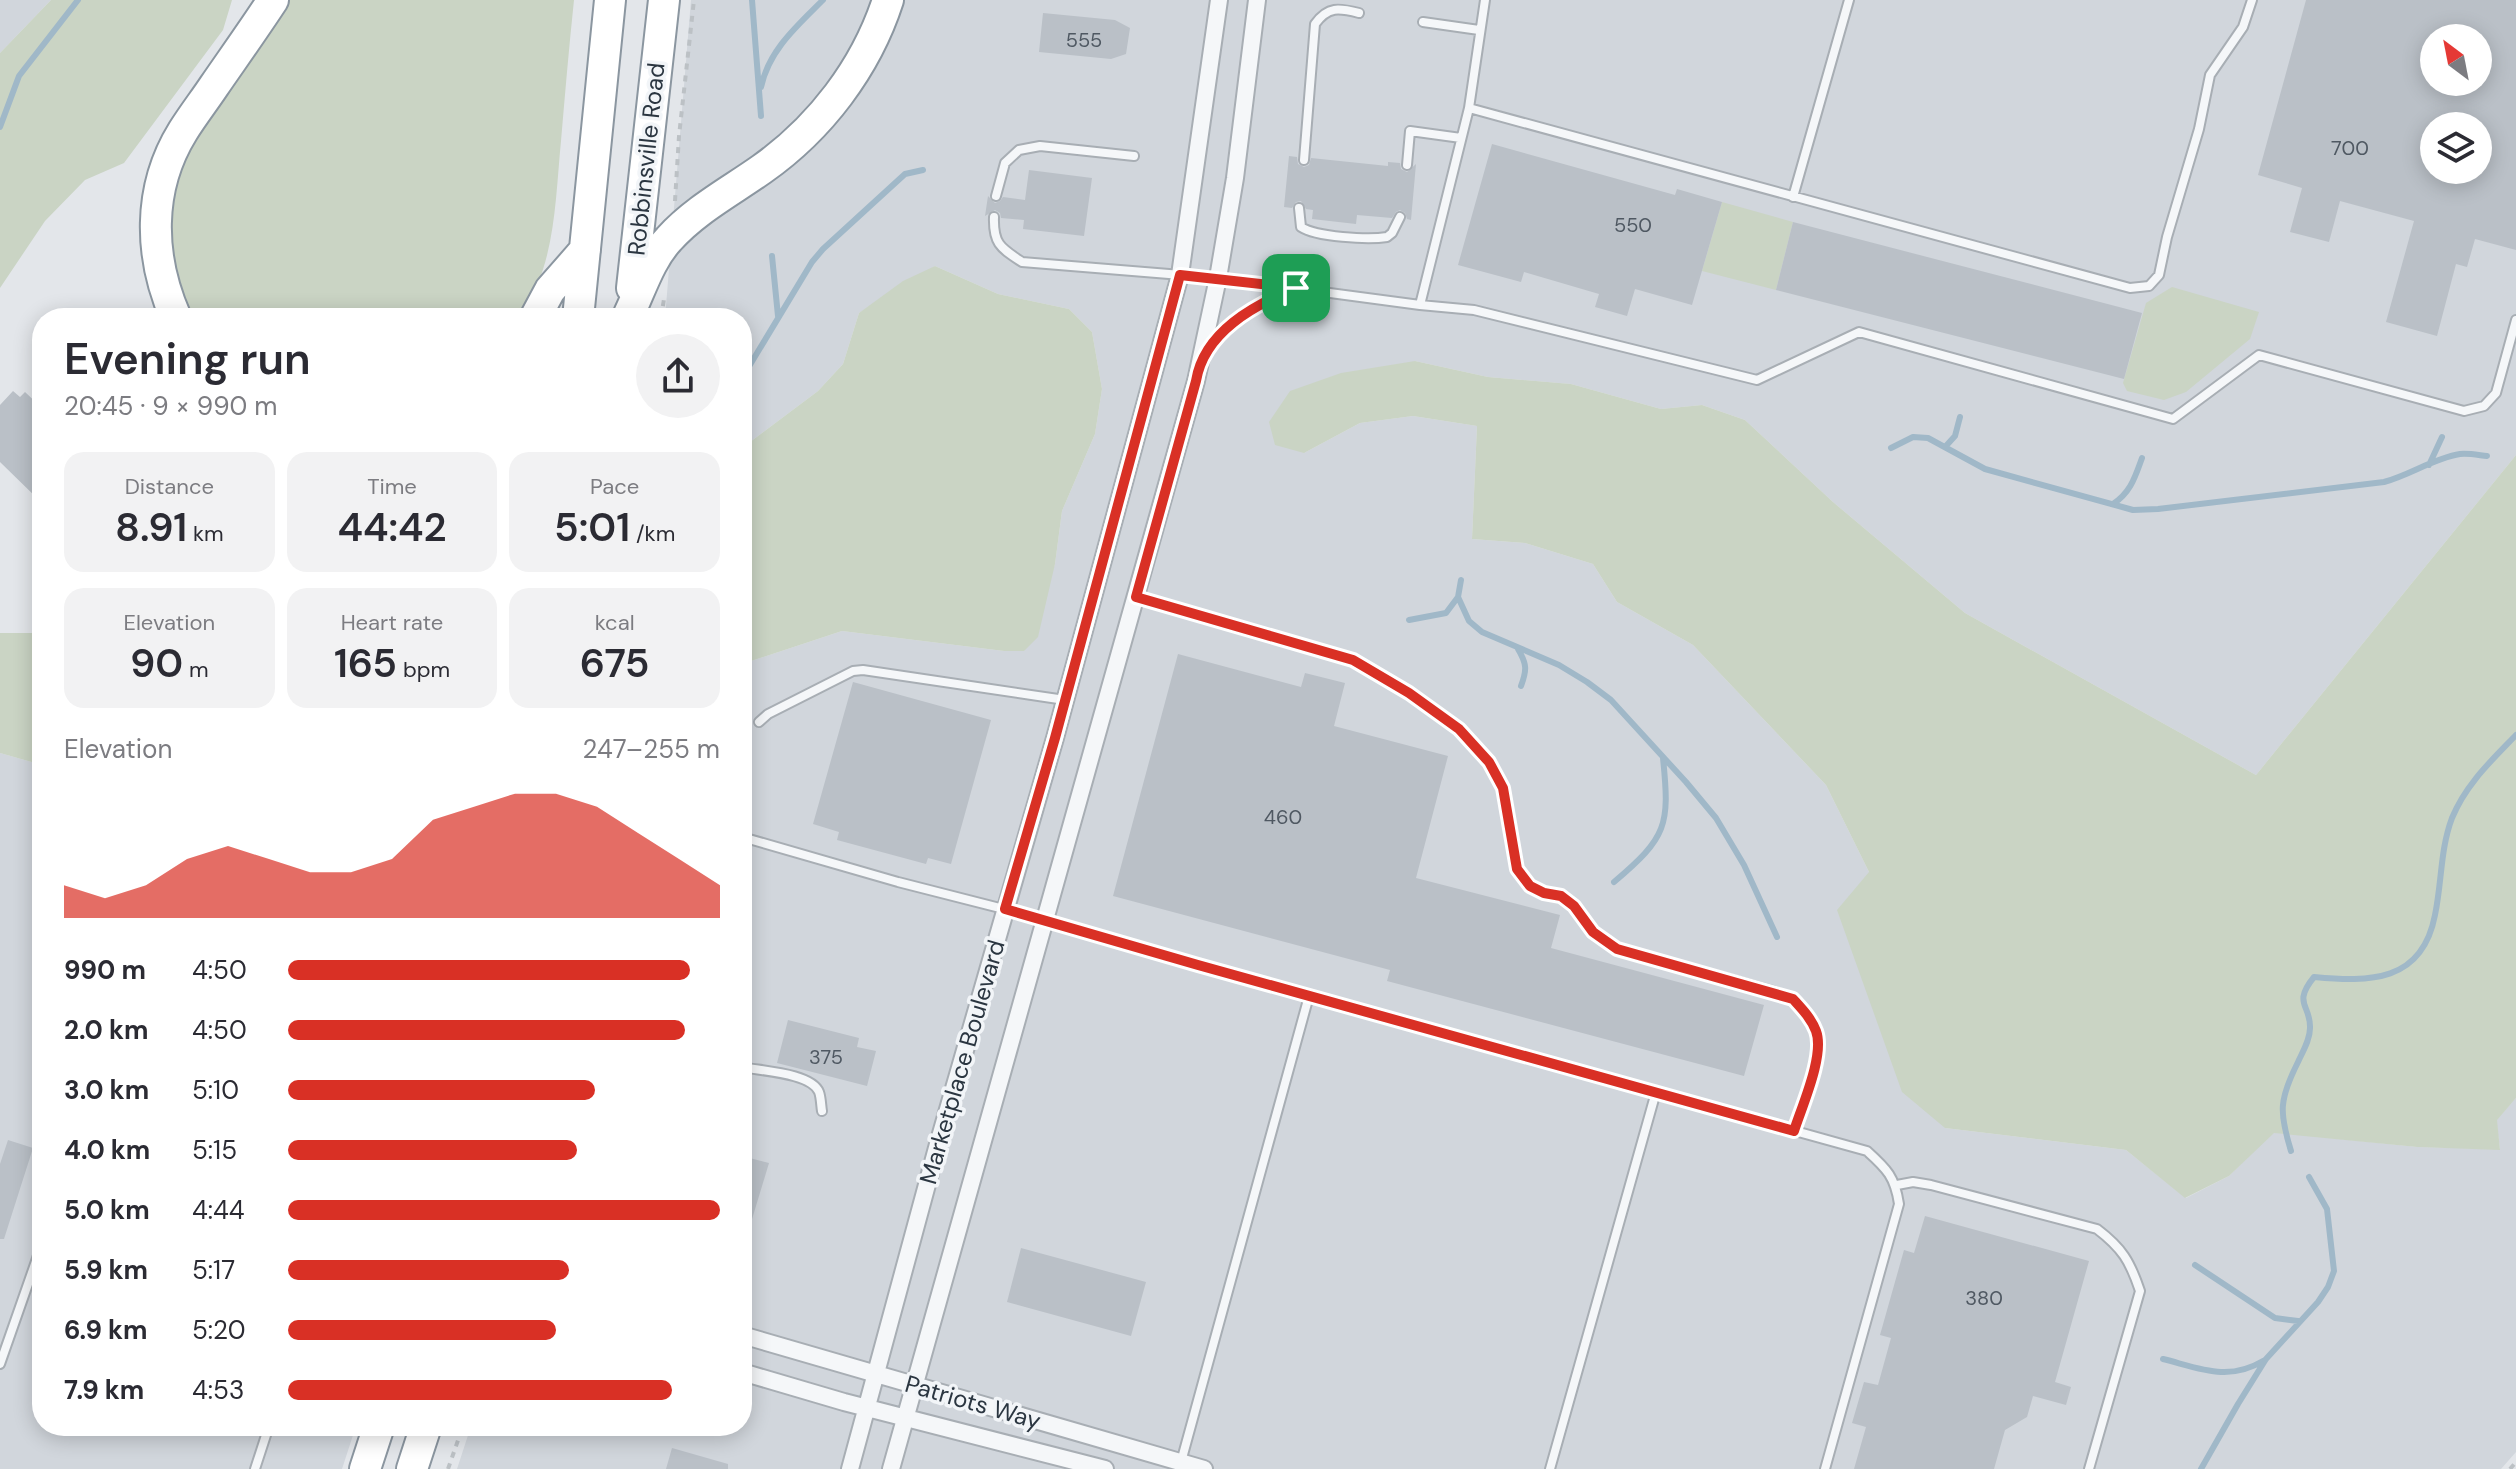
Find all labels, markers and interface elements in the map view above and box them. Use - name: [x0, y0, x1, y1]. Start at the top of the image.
- north arrow: [2420, 24, 2492, 96]
- map controls: [2420, 24, 2492, 184]
- house number: 555: [1066, 27, 1102, 53]
- street label: Robbinsville Road: [620, 61, 672, 257]
- button: layers: [2420, 112, 2492, 184]
- house number: 700: [2331, 135, 2369, 161]
- house number: 550: [1614, 212, 1652, 238]
- pin: [1262, 254, 1330, 322]
- icon: arrive: [1274, 266, 1318, 310]
- text: Evening run: [64, 330, 311, 388]
- button: share: [636, 334, 720, 418]
- text: 20:45 · 9 × 990 m: [64, 389, 277, 423]
- text: Distance: [125, 472, 214, 501]
- text: Time: [367, 472, 417, 501]
- text: Pace: [590, 472, 639, 501]
- text: 8.91: [115, 501, 187, 553]
- text: 44:42: [337, 501, 447, 553]
- text: 5:01: [554, 501, 630, 553]
- text: km: [187, 519, 224, 548]
- text: /km: [630, 519, 675, 548]
- text: Elevation: [123, 608, 215, 637]
- text: Heart rate: [341, 608, 443, 637]
- text: kcal: [595, 608, 635, 637]
- text: 90: [130, 637, 183, 689]
- text: 165: [334, 637, 397, 689]
- text: 675: [580, 637, 650, 689]
- text: m: [183, 655, 209, 684]
- text: bpm: [397, 655, 450, 684]
- text: Elevation: [64, 732, 172, 766]
- text: 247–255 m: [583, 732, 720, 766]
- house number: 460: [1264, 804, 1302, 830]
- street label: Marketplace Boulevard: [912, 936, 1012, 1188]
- text: 990 m: [64, 953, 146, 987]
- text: 4:50: [192, 953, 247, 987]
- text: 2.0 km: [64, 1013, 148, 1047]
- text: 4:50: [192, 1013, 247, 1047]
- house number: 375: [809, 1044, 843, 1070]
- text: 3.0 km: [64, 1073, 149, 1107]
- text: 5:10: [192, 1073, 239, 1107]
- text: 4.0 km: [64, 1133, 150, 1167]
- text: 5:15: [192, 1133, 237, 1167]
- text: 5.0 km: [64, 1193, 150, 1227]
- text: 4:44: [192, 1193, 245, 1227]
- text: 5.9 km: [64, 1253, 148, 1287]
- text: 5:17: [192, 1253, 235, 1287]
- house number: 380: [1965, 1285, 2003, 1311]
- text: 6.9 km: [64, 1313, 148, 1347]
- text: 5:20: [192, 1313, 246, 1347]
- street label: Patriots Way: [902, 1368, 1044, 1436]
- text: 7.9 km: [64, 1373, 144, 1407]
- text: 4:53: [192, 1373, 244, 1407]

